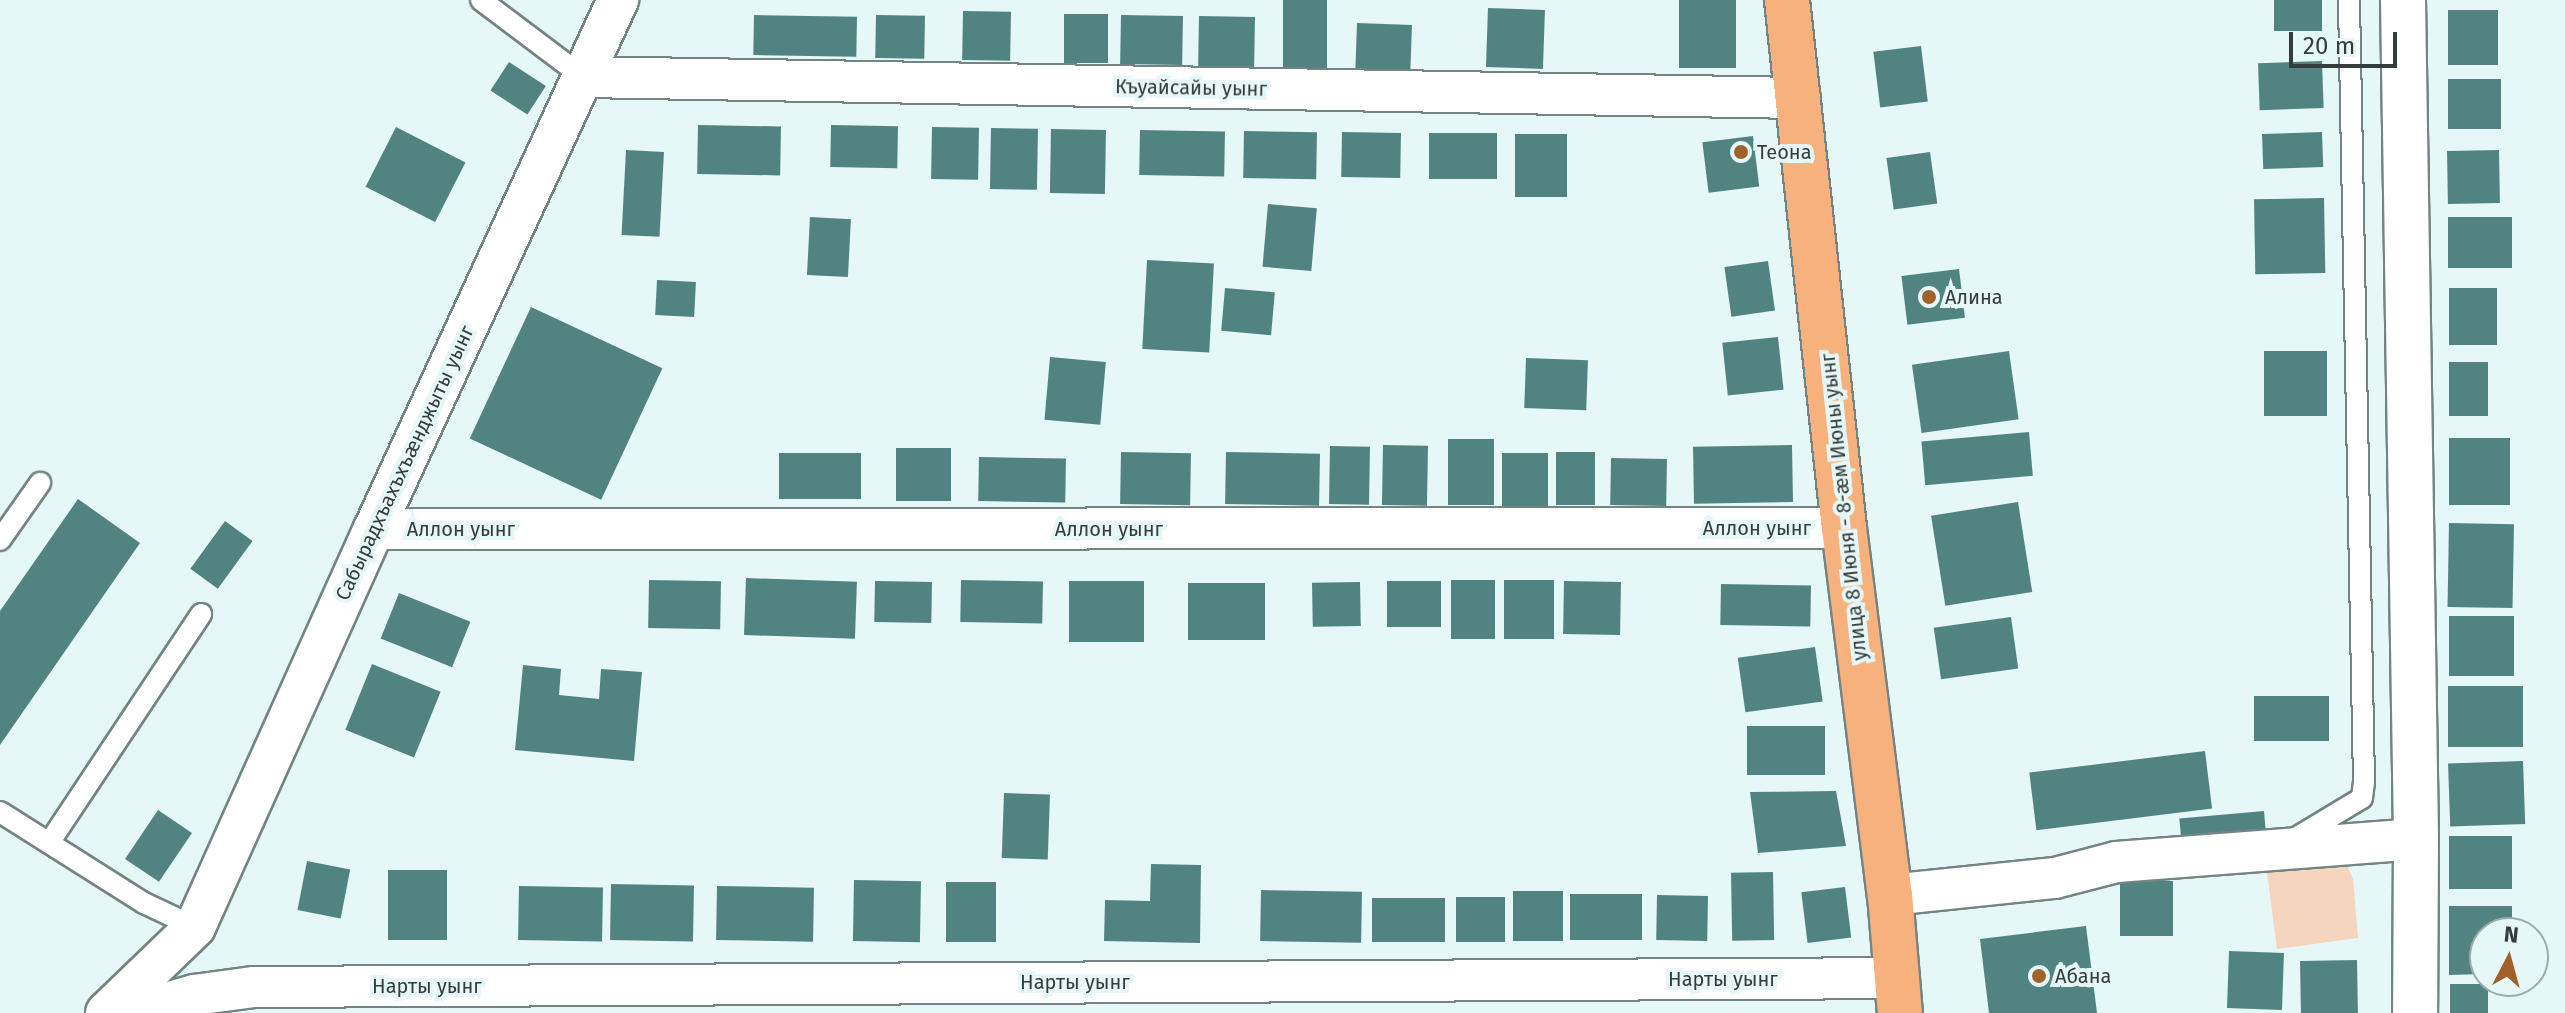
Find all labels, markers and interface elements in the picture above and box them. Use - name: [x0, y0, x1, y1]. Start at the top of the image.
- scale bar: [2293, 16, 2401, 66]
- text: 20 m: [2303, 32, 2355, 60]
- street label: Къуайсайы уынг: [1115, 75, 1267, 101]
- place label: Теона: [1757, 140, 1812, 164]
- marker: Теона: [1732, 143, 1750, 161]
- place label: Алина: [1945, 285, 2003, 309]
- marker: Алина: [1920, 288, 1938, 306]
- street label: Сабырадхъахъхъæнджыты уынг: [331, 322, 479, 604]
- street label: улица 8 Июня - 8-ӕм Июны уынг: [1816, 352, 1872, 662]
- street label: Аллон уынг: [1703, 516, 1811, 540]
- street label: Аллон уынг: [407, 517, 515, 541]
- street label: Аллон уынг: [1055, 517, 1163, 541]
- north arrow: [2469, 917, 2549, 997]
- text: N: [2503, 920, 2520, 949]
- place label: Абана: [2055, 964, 2111, 988]
- street label: Нарты уынг: [1668, 967, 1778, 991]
- marker: Абана: [2030, 967, 2048, 985]
- street label: Нарты уынг: [1020, 970, 1130, 994]
- street label: Нарты уынг: [372, 974, 482, 998]

